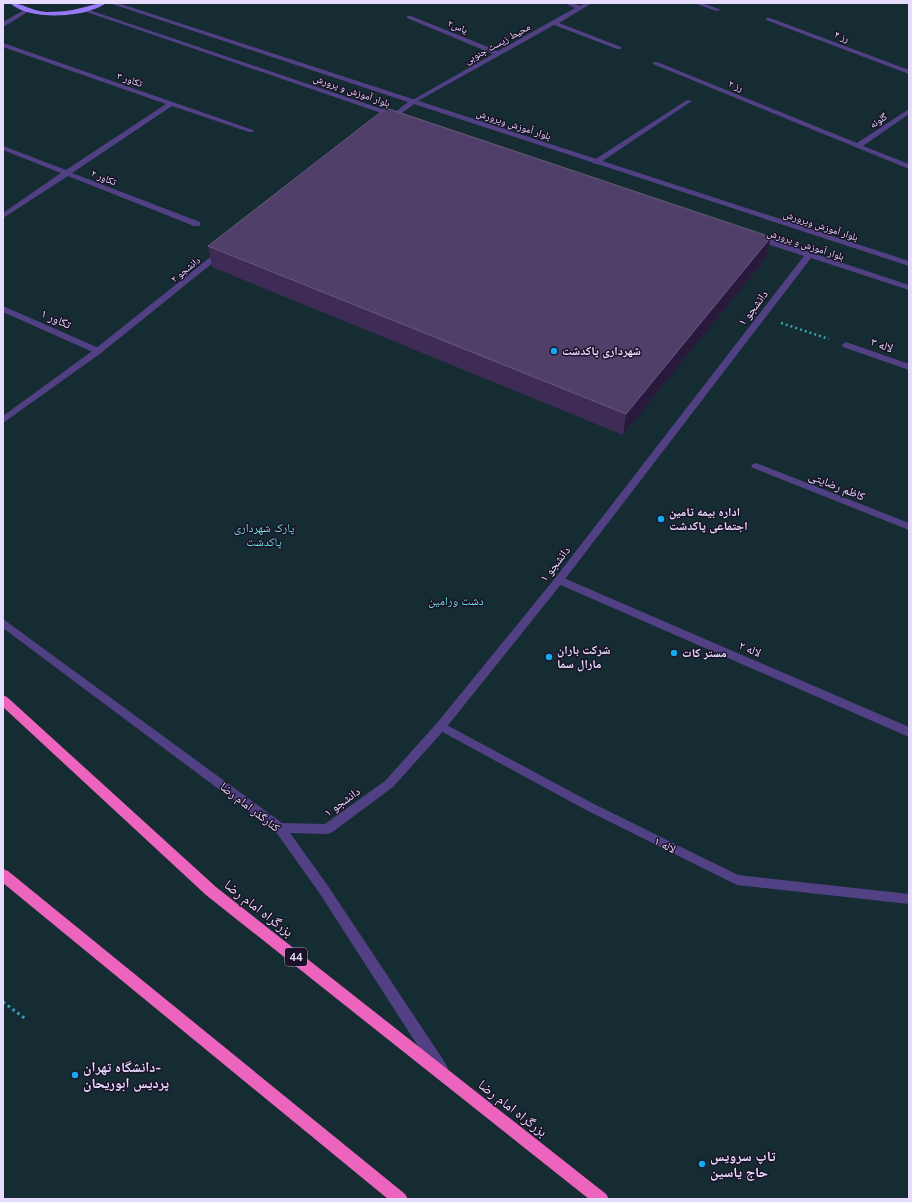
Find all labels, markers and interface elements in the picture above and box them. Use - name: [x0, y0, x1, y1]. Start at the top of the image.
- street label: یاس۲: [445, 17, 470, 37]
- street label: محیط زیست جنوبی: [462, 20, 533, 68]
- street label: رز ۴: [832, 28, 851, 46]
- street label: تکاور ۳: [115, 69, 144, 91]
- street label: بلوار آموزش و پرورش: [311, 71, 392, 111]
- street label: رز ۲: [726, 77, 745, 95]
- street label: بلوار آموزش وپرورش: [475, 106, 553, 144]
- street label: گلونه: [867, 110, 891, 132]
- street label: تکاور ۲: [89, 167, 118, 189]
- street label: بلوار آموزش وپرورش: [782, 207, 860, 245]
- street label: بلوار آموزش و پرورش: [765, 226, 846, 264]
- street label: دانشجو ۲: [168, 254, 203, 286]
- street label: دانشجو ۱: [734, 287, 772, 329]
- street label: تکاور ۱: [38, 305, 74, 333]
- street label: لاله ۳: [869, 334, 895, 356]
- place label: شهرداری پاکدشت: [562, 343, 641, 359]
- marker: شهرداری پاکدشت: [549, 346, 559, 356]
- street label: کاظم رضایتی: [807, 468, 867, 505]
- place label: اداره بیمه تامین اجتماعی پاکدشت: [669, 504, 748, 534]
- marker: اداره بیمه تامین اجتماعی پاکدشت: [656, 514, 666, 524]
- park label: پارک شهرداری پاکدشت: [234, 520, 295, 550]
- street label: دانشجو ۱: [536, 543, 574, 585]
- park label: دشت ورامین: [428, 593, 484, 609]
- street label: لاله ۲: [736, 637, 764, 661]
- place label: شرکت باران مارال سما: [557, 642, 610, 672]
- place label: مستر کات: [682, 645, 727, 661]
- marker: مستر کات: [669, 648, 679, 658]
- marker: شرکت باران مارال سما: [544, 652, 554, 662]
- street label: کنارگذر امام رضا: [217, 779, 283, 835]
- street label: دانشجو ۱: [321, 783, 363, 821]
- street label: لاله ۱: [651, 833, 679, 857]
- street label: بزرگراه امام رضا: [220, 875, 297, 941]
- road number: 44: [285, 948, 307, 966]
- place label: دانشگاه تهران- پردیس ابوریحان: [83, 1058, 169, 1093]
- marker: دانشگاه تهران- پردیس ابوریحان: [70, 1070, 80, 1080]
- street label: بزرگراه امام رضا: [474, 1075, 551, 1141]
- place label: تاپ سرویس حاج یاسین: [710, 1147, 776, 1182]
- marker: تاپ سرویس حاج یاسین: [697, 1159, 707, 1169]

